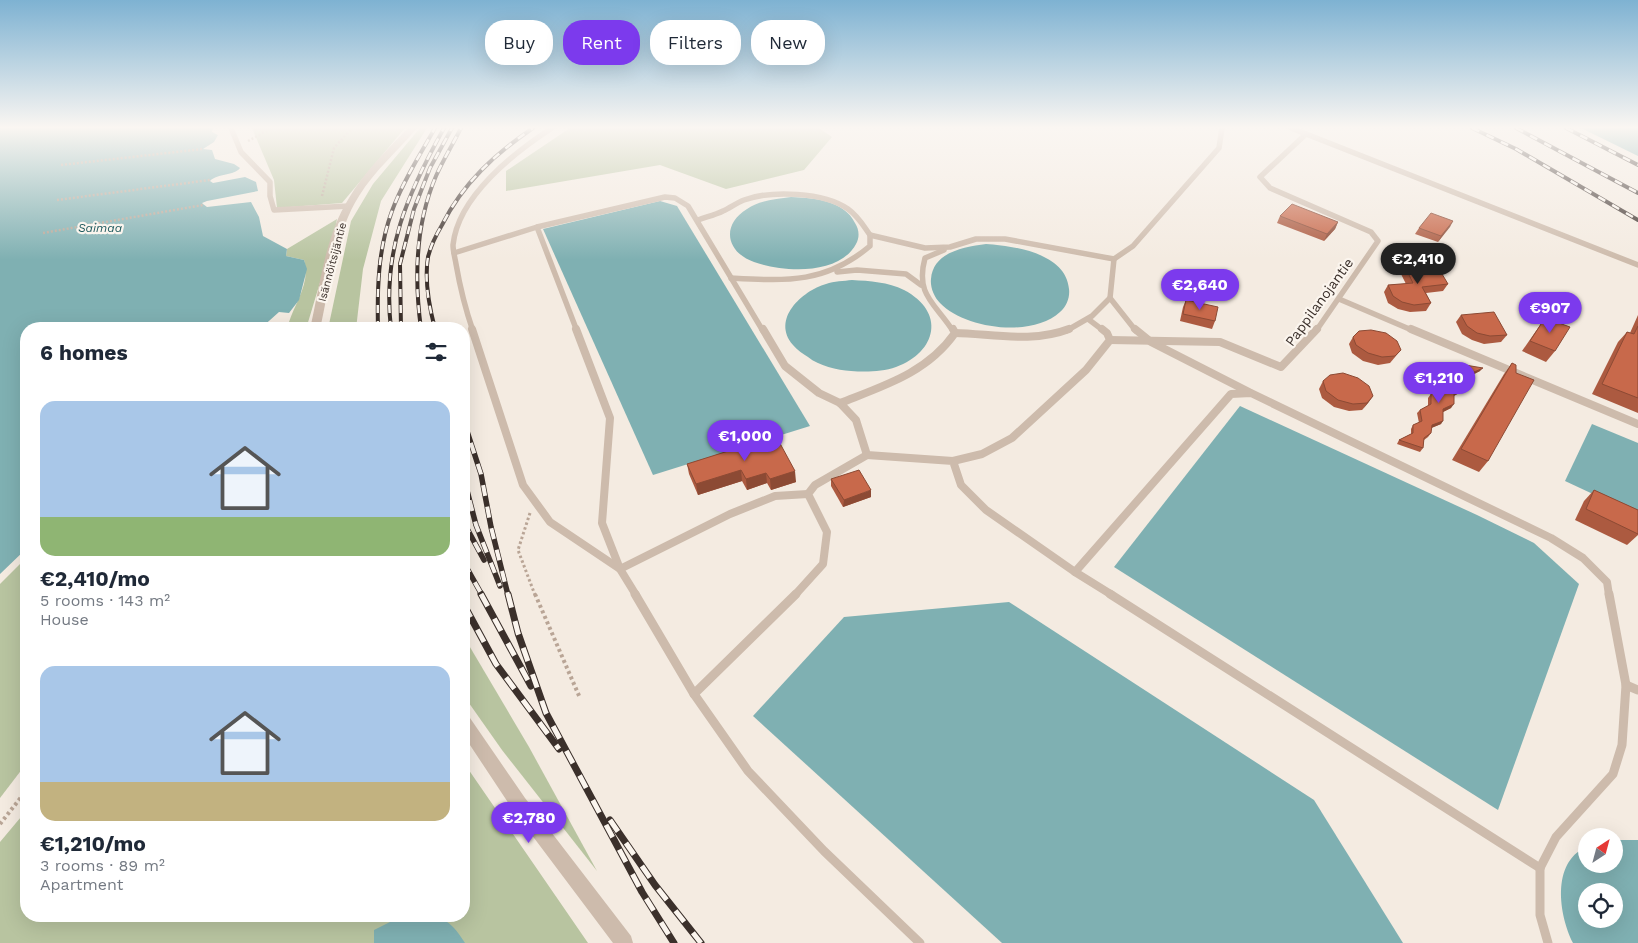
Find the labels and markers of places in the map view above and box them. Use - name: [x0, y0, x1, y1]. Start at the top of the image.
- pin: €2,410: [1377, 242, 1459, 285]
- pin: €2,640: [1159, 268, 1241, 311]
- pin: €907: [1520, 292, 1580, 334]
- pin: €1,210: [1398, 362, 1480, 404]
- pin: €1,000: [704, 420, 786, 462]
- pin: €2,780: [488, 802, 570, 844]

